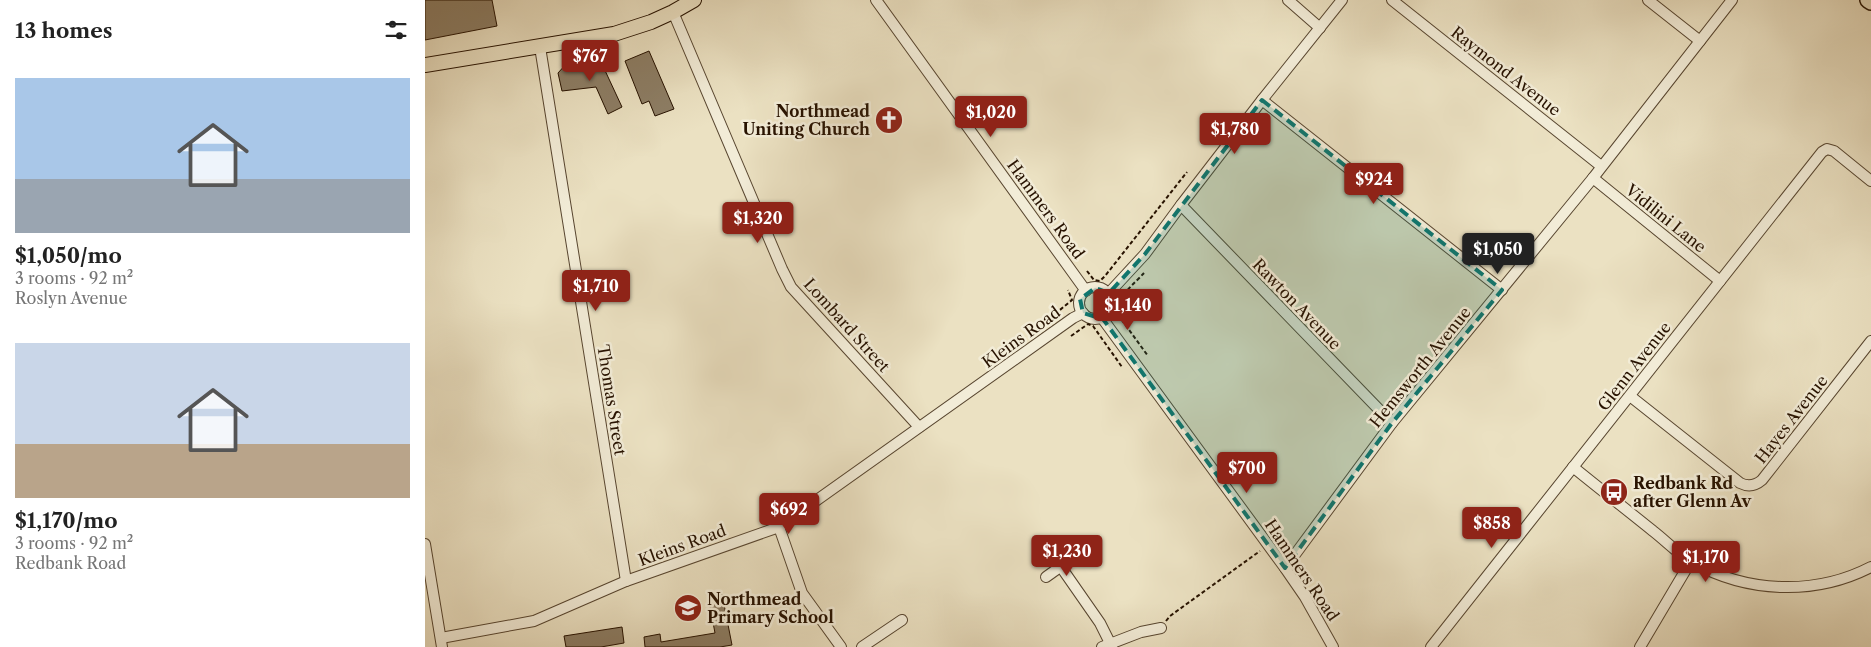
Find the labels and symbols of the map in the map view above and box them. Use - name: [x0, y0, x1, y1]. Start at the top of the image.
- street label: Raymond Avenue: [1447, 22, 1565, 120]
- pin: $767: [560, 39, 620, 82]
- pin: $1,020: [950, 96, 1032, 138]
- place label: Northmead Uniting Church: [743, 101, 870, 139]
- church icon: Northmead Uniting Church: [874, 105, 904, 135]
- pin: $1,780: [1194, 112, 1276, 155]
- street label: Hammers Road: [1003, 155, 1089, 263]
- pin: $924: [1344, 162, 1404, 205]
- street label: Vidilini Lane: [1621, 179, 1710, 257]
- pin: $1,320: [717, 202, 799, 244]
- pin: $1,050: [1457, 232, 1539, 275]
- street label: Rawton Avenue: [1249, 254, 1346, 354]
- pin: $1,710: [555, 270, 637, 312]
- street label: Lombard Street: [800, 274, 895, 376]
- pin: $1,140: [1087, 288, 1169, 331]
- street label: Kleins Road: [978, 302, 1064, 372]
- street label: Hemsworth Avenue: [1365, 303, 1475, 431]
- street label: Glenn Avenue: [1593, 318, 1675, 414]
- street label: Thomas Street: [593, 343, 631, 457]
- street label: Hayes Avenue: [1750, 371, 1832, 467]
- pin: $700: [1217, 452, 1277, 494]
- place label: Redbank Rd after Glenn Av: [1633, 473, 1753, 511]
- bus stop icon: Redbank Rd after Glenn Av: [1599, 477, 1629, 507]
- pin: $692: [759, 492, 819, 535]
- pin: $858: [1462, 506, 1522, 549]
- street label: Hammers Road: [1261, 515, 1344, 625]
- street label: Kleins Road: [635, 520, 729, 570]
- pin: $1,230: [1026, 534, 1108, 577]
- pin: $1,170: [1665, 540, 1747, 583]
- place label: Northmead Primary School: [707, 589, 834, 627]
- school or university icon: Northmead Primary School: [673, 593, 703, 623]

